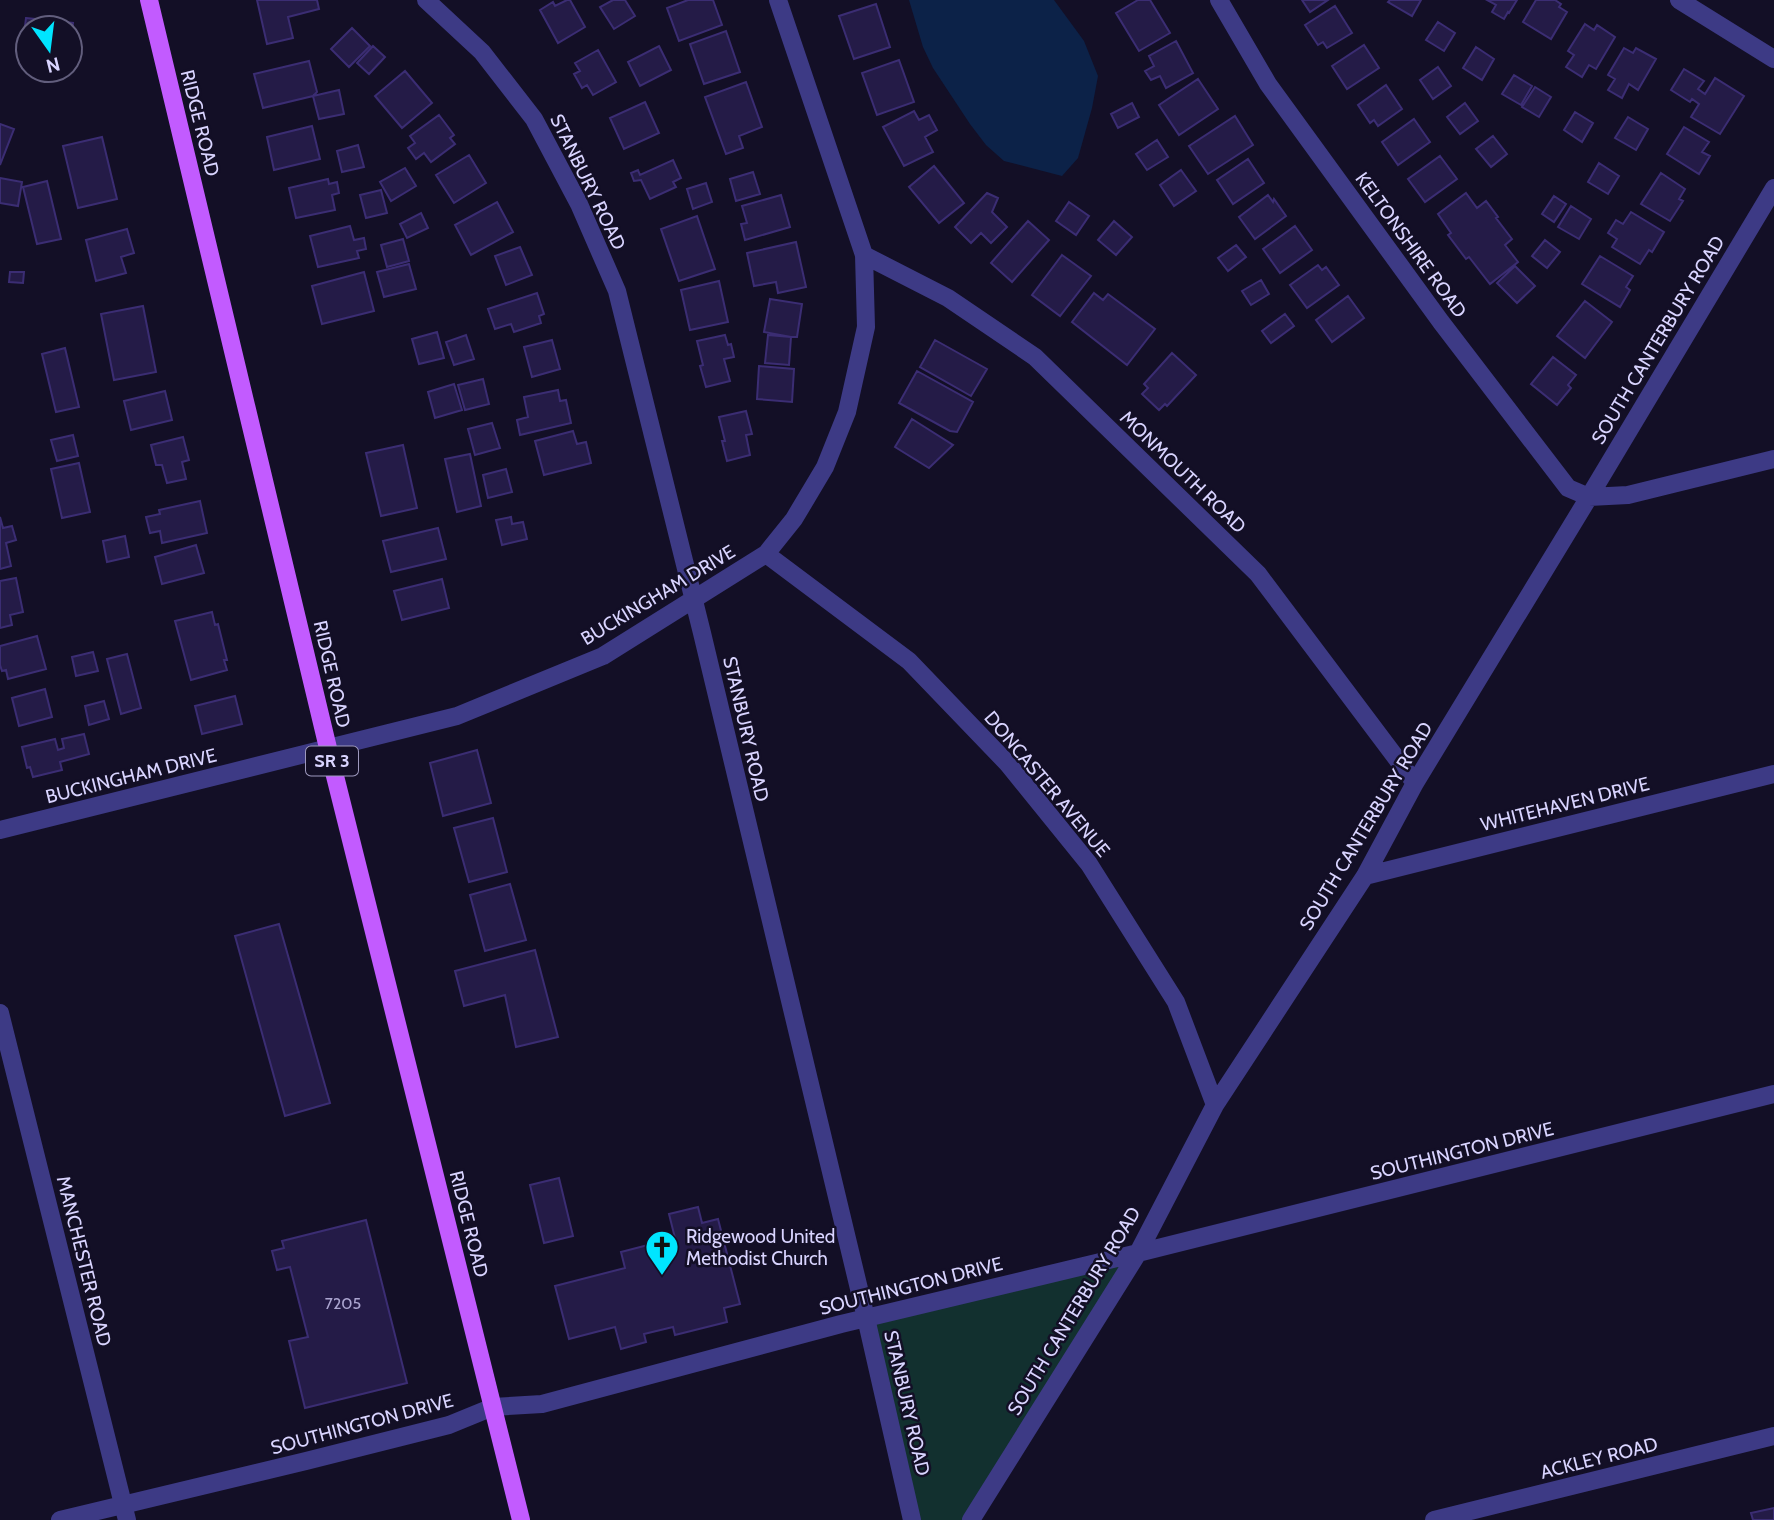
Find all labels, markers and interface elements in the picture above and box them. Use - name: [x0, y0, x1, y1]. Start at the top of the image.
- north arrow: [14, 14, 84, 84]
- text: N: [44, 52, 62, 78]
- street label: RIDGE ROAD: [176, 67, 224, 179]
- street label: STANBURY ROAD: [545, 110, 631, 254]
- street label: KELTONSHIRE ROAD: [1350, 168, 1472, 322]
- street label: SOUTH CANTERBURY ROAD: [1587, 231, 1729, 448]
- street label: MONMOUTH ROAD: [1115, 406, 1251, 538]
- street label: BUCKINGHAM DRIVE: [577, 540, 739, 650]
- street label: RIDGE ROAD: [309, 618, 356, 730]
- street label: STANBURY ROAD: [718, 654, 774, 804]
- street label: DONCASTER AVENUE: [979, 706, 1115, 862]
- street label: SOUTH CANTERBURY ROAD: [1295, 717, 1437, 934]
- street label: BUCKINGHAM DRIVE: [43, 744, 219, 808]
- road number: SR 3: [306, 746, 358, 776]
- street label: WHITEHAVEN DRIVE: [1478, 772, 1652, 836]
- street label: SOUTHINGTON DRIVE: [1368, 1117, 1556, 1185]
- street label: RIDGE ROAD: [445, 1168, 493, 1280]
- street label: MANCHESTER ROAD: [52, 1173, 116, 1349]
- street label: SOUTH CANTERBURY ROAD: [1003, 1202, 1145, 1419]
- place label: Ridgewood United Methodist Church: [686, 1225, 835, 1270]
- church icon: Ridgewood United Methodist Church: [643, 1228, 681, 1277]
- street label: SOUTHINGTON DRIVE: [817, 1252, 1005, 1320]
- house number: 7205: [325, 1294, 361, 1313]
- street label: STANBURY ROAD: [879, 1328, 935, 1478]
- street label: SOUTHINGTON DRIVE: [268, 1389, 456, 1459]
- street label: ACKLEY ROAD: [1538, 1432, 1660, 1484]

